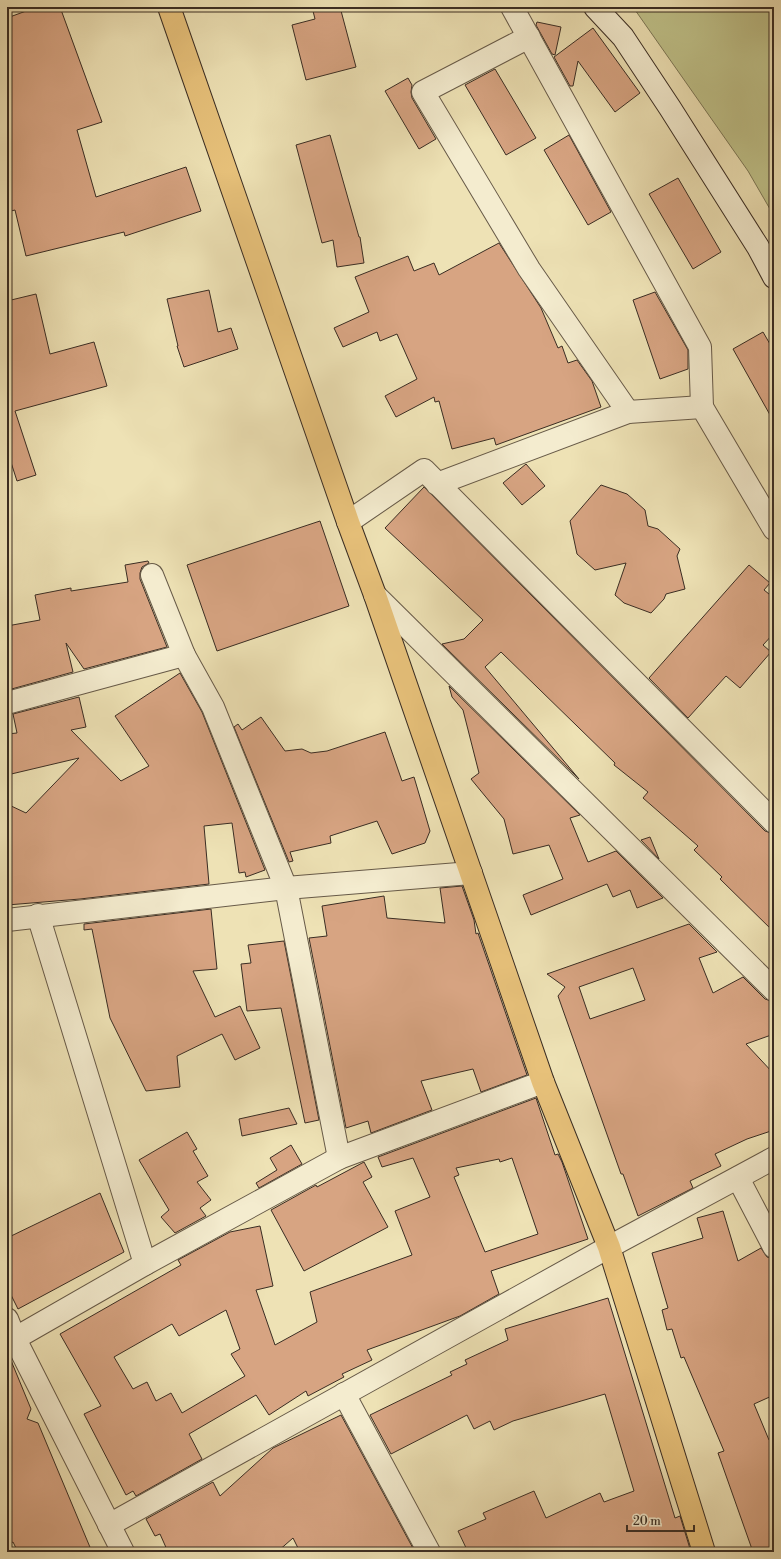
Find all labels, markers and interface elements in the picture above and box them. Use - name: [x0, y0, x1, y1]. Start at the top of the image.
- scale bar: [627, 1507, 694, 1533]
- text: 20 m: [633, 1514, 661, 1529]

